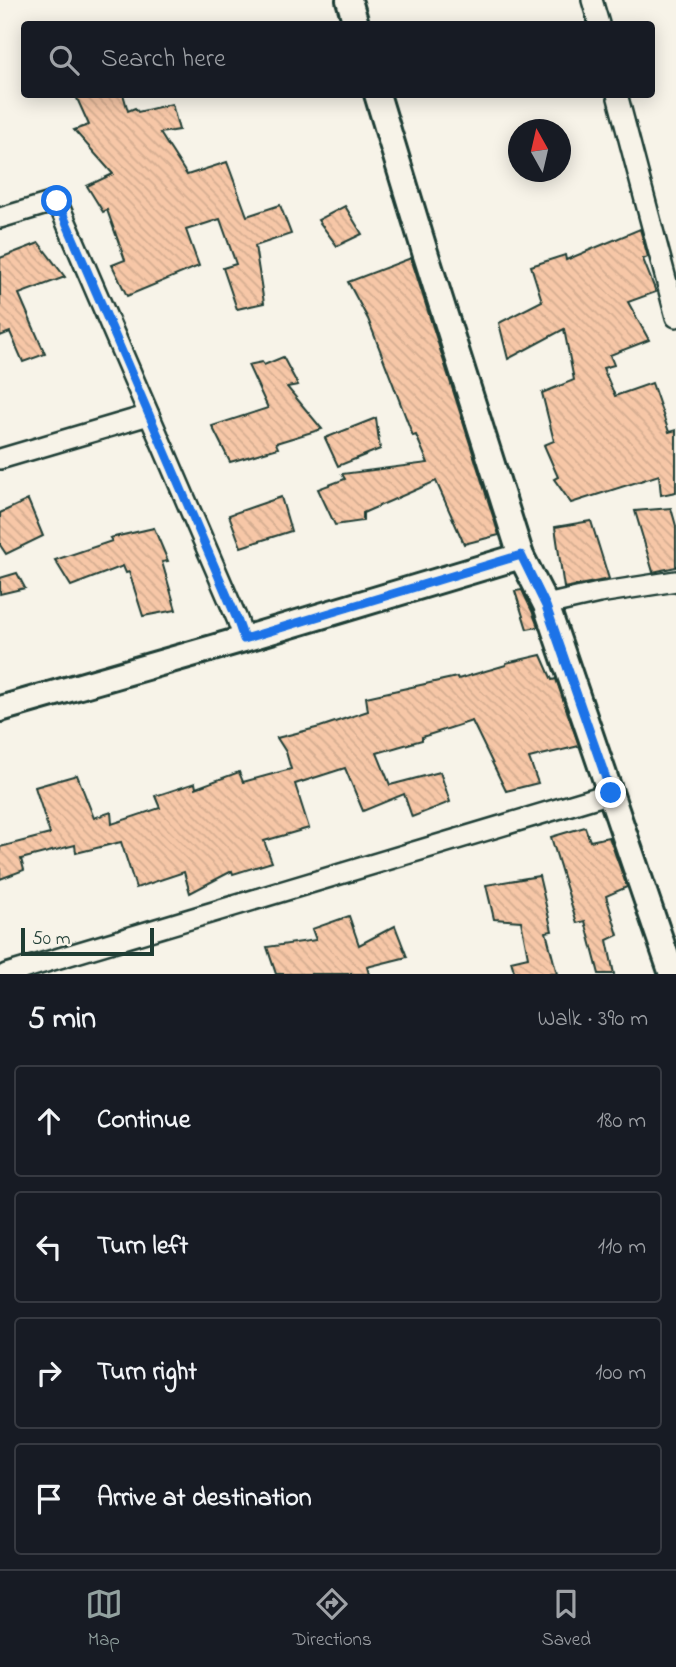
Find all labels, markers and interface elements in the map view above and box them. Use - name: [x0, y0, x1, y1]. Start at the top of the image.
- search box: [21, 21, 655, 98]
- icon: search: [45, 41, 83, 79]
- text: Search here: [101, 41, 226, 79]
- north arrow: [508, 119, 571, 182]
- route start: [41, 185, 72, 216]
- route end: [595, 777, 626, 808]
- scale bar: [21, 925, 154, 957]
- text: 50 m: [32, 926, 71, 953]
- text: 5 min: [28, 998, 96, 1042]
- text: Walk · 390 m: [537, 1003, 648, 1036]
- icon: ahead: [30, 1102, 68, 1140]
- text: Continue: [97, 1102, 190, 1140]
- text: 180 m: [597, 1105, 646, 1138]
- icon: left: [30, 1228, 68, 1266]
- text: Turn left: [97, 1228, 188, 1266]
- text: 110 m: [598, 1231, 646, 1264]
- icon: right: [30, 1354, 68, 1392]
- text: Turn right: [97, 1354, 197, 1392]
- text: 100 m: [595, 1357, 646, 1390]
- icon: arrive: [30, 1480, 68, 1518]
- text: Arrive at destination: [97, 1480, 312, 1518]
- tab: Map: [85, 1585, 123, 1654]
- tab: Directions: [293, 1585, 372, 1654]
- tab: Saved: [542, 1585, 591, 1654]

